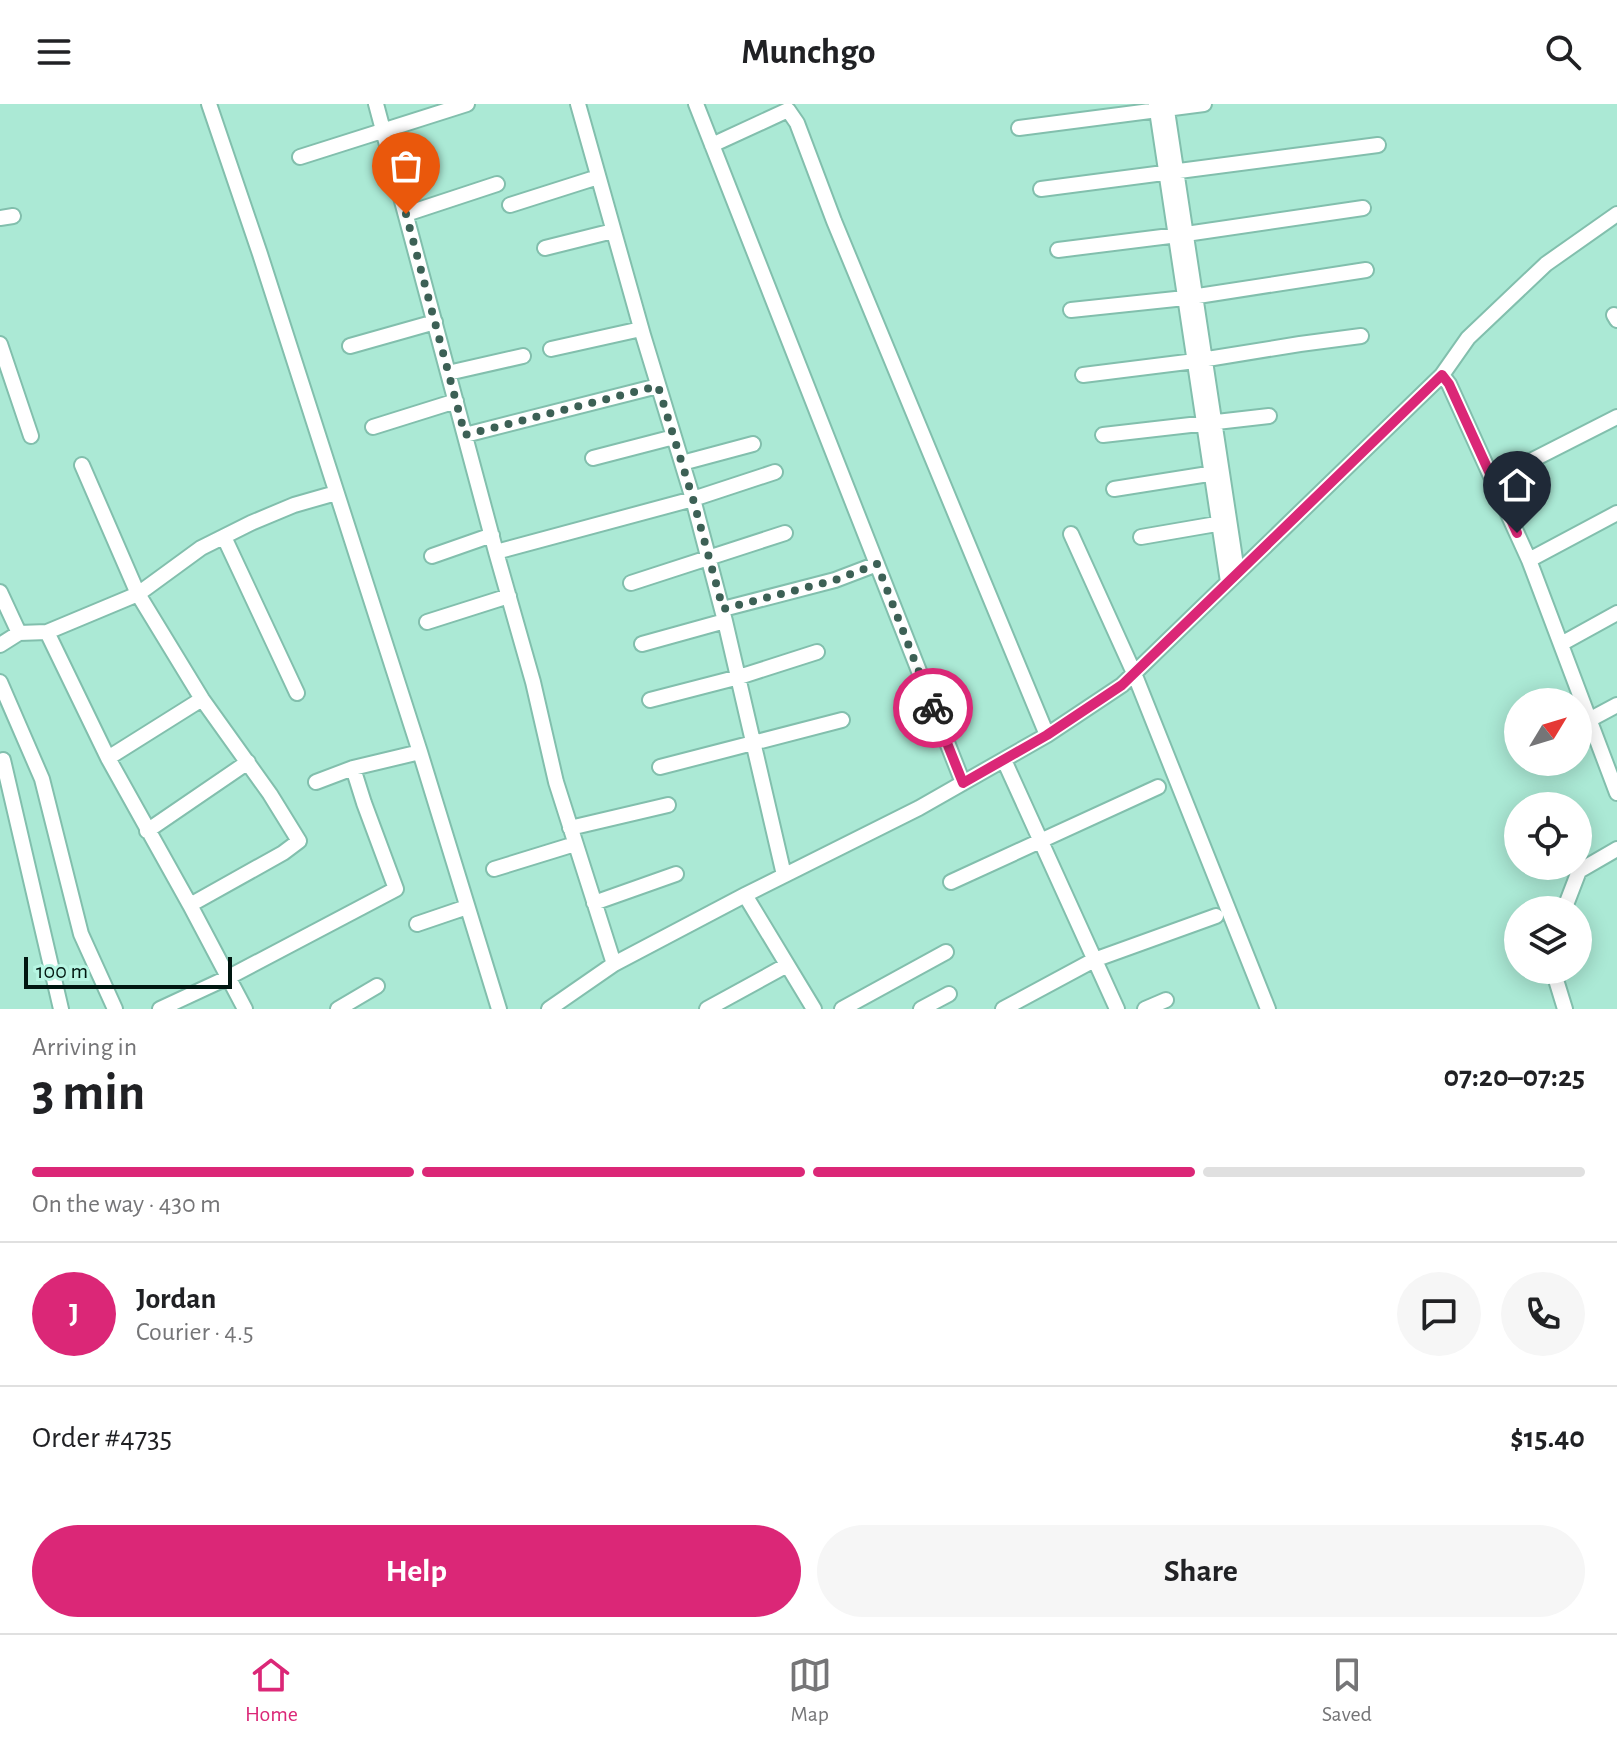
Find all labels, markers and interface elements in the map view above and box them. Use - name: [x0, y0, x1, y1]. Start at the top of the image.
- icon: menu: [32, 30, 76, 74]
- icon: search: [1541, 30, 1585, 74]
- text: Munchgo: [741, 34, 876, 70]
- pin: [372, 132, 440, 214]
- icon: bag: [384, 144, 428, 188]
- pin: [1483, 451, 1551, 533]
- icon: home: [1495, 463, 1539, 507]
- courier: [893, 668, 973, 748]
- icon: bike: [911, 686, 955, 730]
- north arrow: [1504, 688, 1592, 776]
- map controls: [1504, 688, 1592, 984]
- button: locate: [1504, 792, 1592, 880]
- button: layers: [1504, 896, 1592, 984]
- scale bar: [24, 953, 232, 989]
- text: 100 m: [36, 960, 88, 982]
- text: Arriving in: [32, 1034, 137, 1060]
- text: 07:20–07:25: [1443, 1062, 1585, 1092]
- text: 3 min: [32, 1067, 145, 1119]
- text: On the way · 430 m: [32, 1191, 221, 1217]
- button: chat: [1397, 1272, 1481, 1356]
- button: phone: [1501, 1272, 1585, 1356]
- text: Jordan: [136, 1284, 216, 1314]
- text: J: [69, 1299, 79, 1329]
- text: Courier · 4.5: [136, 1319, 254, 1345]
- text: Order #4735: [32, 1423, 172, 1453]
- text: $15.40: [1510, 1423, 1585, 1453]
- button: Help: [32, 1525, 801, 1617]
- button: Share: [817, 1525, 1585, 1617]
- tab: Home: [245, 1653, 298, 1727]
- tab: Map: [788, 1653, 832, 1727]
- tab: Saved: [1322, 1653, 1372, 1727]

